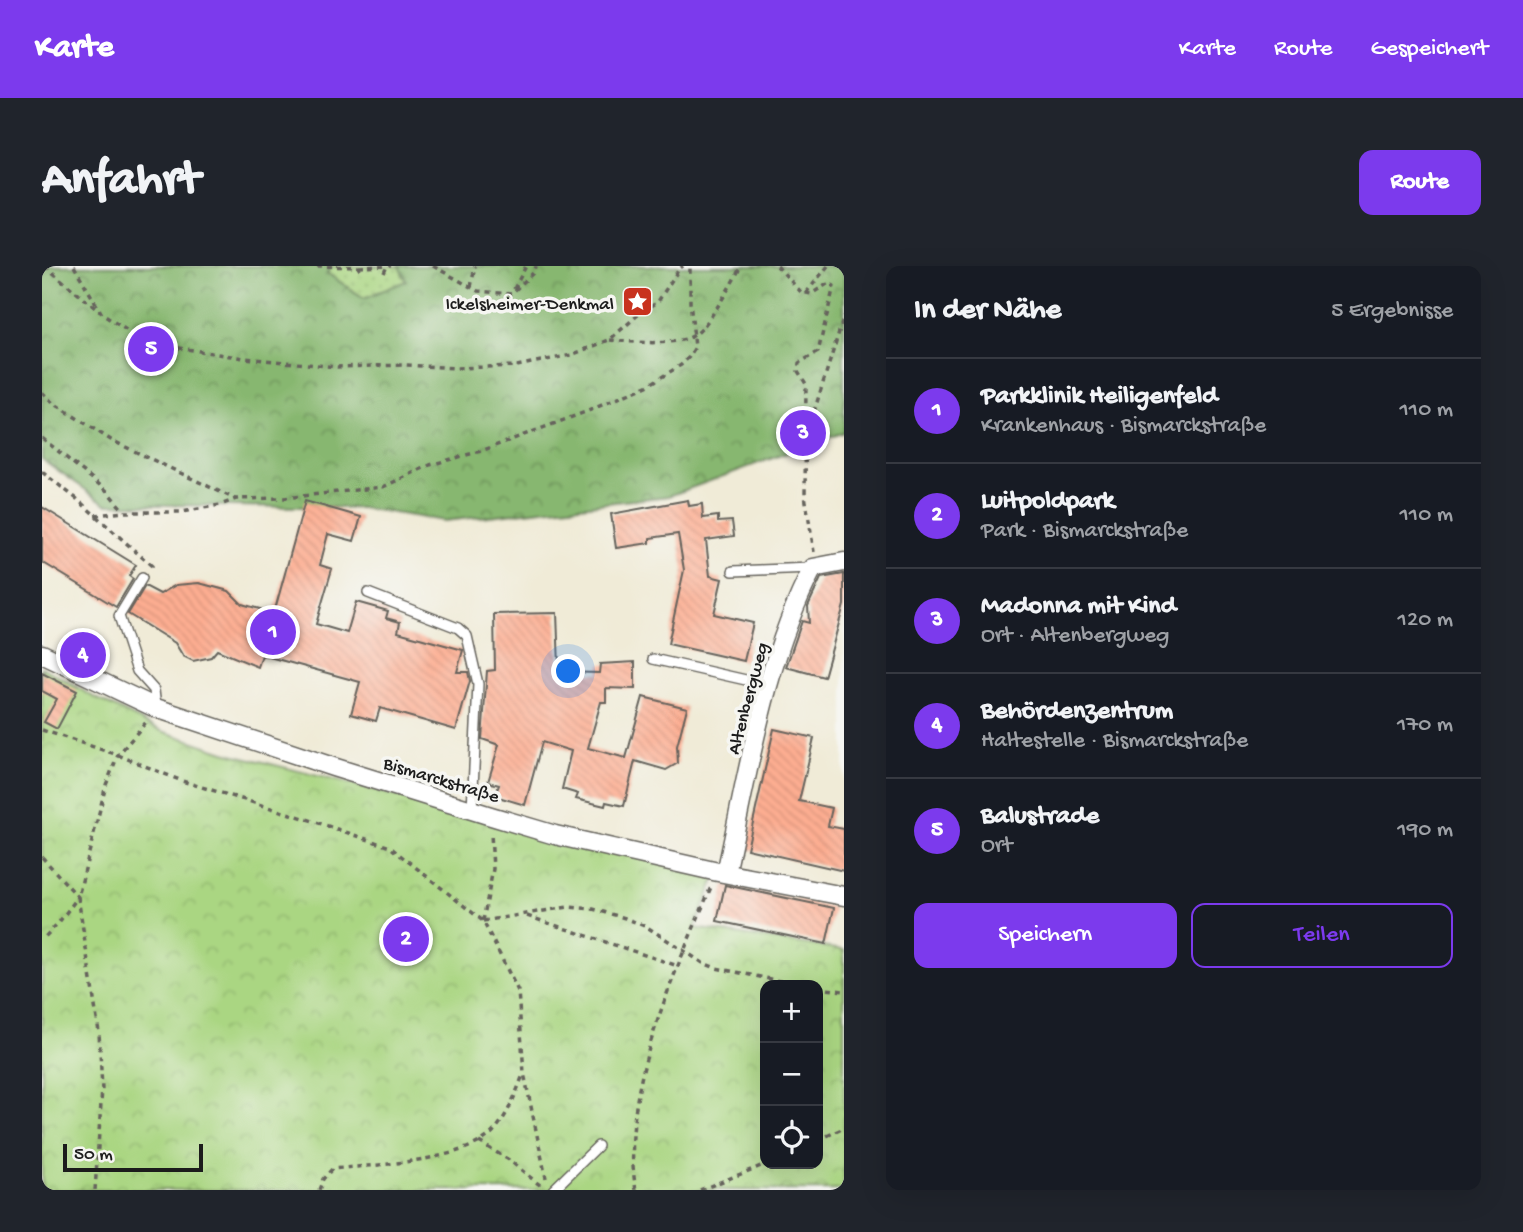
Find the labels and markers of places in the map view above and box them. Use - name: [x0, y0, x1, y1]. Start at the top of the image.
- place icon: Ickelsheimer-Denkmal: [620, 285, 654, 319]
- place label: Ickelsheimer-Denkmal: [445, 294, 614, 317]
- pin: 5: [128, 323, 174, 375]
- pin: 3: [780, 407, 826, 459]
- pin: 1: [250, 606, 296, 658]
- pin: 4: [60, 629, 106, 681]
- pin: 2: [383, 913, 429, 965]

